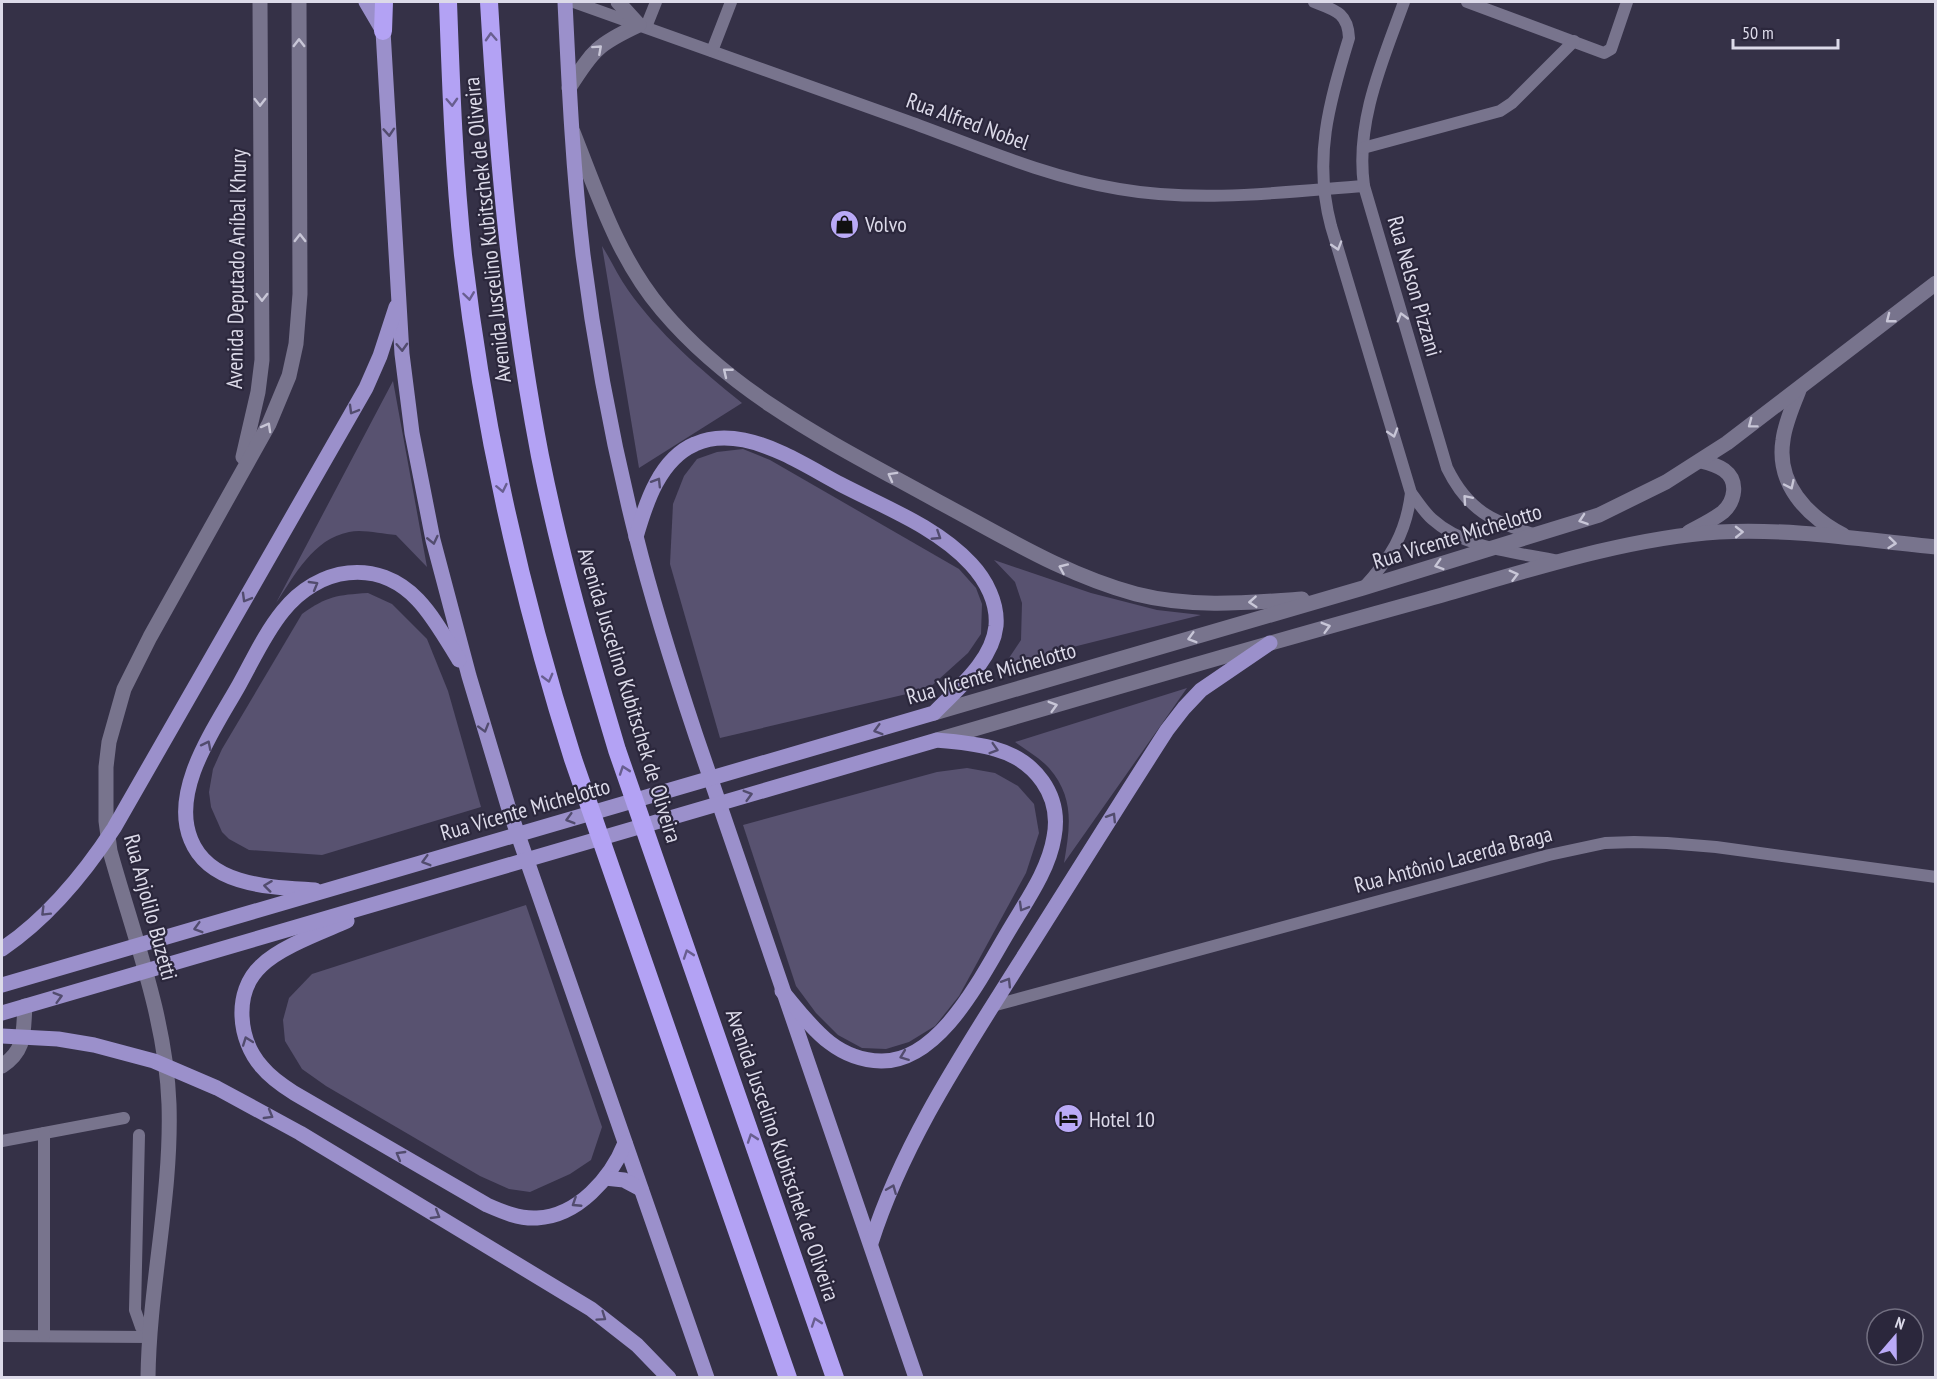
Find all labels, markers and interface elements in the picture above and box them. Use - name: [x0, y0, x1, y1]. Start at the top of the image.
- scale bar: [1733, 12, 1838, 50]
- text: 50 m: [1742, 21, 1774, 44]
- one-way arrow: [485, 33, 498, 42]
- one-way arrow: [293, 38, 305, 47]
- one-way arrow: [591, 45, 601, 56]
- street label: Avenida Juscelino Kubitschek de Oliveira: [457, 76, 517, 384]
- street label: Rua Alfred Nobel: [903, 86, 1034, 156]
- one-way arrow: [254, 97, 267, 106]
- one-way arrow: [446, 97, 459, 106]
- one-way arrow: [382, 127, 395, 136]
- street label: Avenida Deputado Aníbal Khury: [220, 148, 252, 389]
- shop icon: Volvo: [828, 208, 860, 240]
- place label: Volvo: [864, 210, 907, 238]
- street label: Rua Nelson Pizzani: [1382, 213, 1448, 359]
- one-way arrow: [294, 233, 306, 242]
- one-way arrow: [1330, 240, 1342, 251]
- one-way arrow: [463, 291, 475, 301]
- one-way arrow: [256, 292, 268, 301]
- one-way arrow: [1885, 311, 1896, 322]
- one-way arrow: [1397, 312, 1409, 323]
- one-way arrow: [395, 343, 408, 352]
- one-way arrow: [723, 369, 734, 380]
- one-way arrow: [349, 404, 360, 414]
- one-way arrow: [1748, 417, 1759, 428]
- one-way arrow: [260, 423, 271, 433]
- one-way arrow: [1386, 427, 1398, 438]
- one-way arrow: [887, 472, 898, 483]
- one-way arrow: [650, 478, 661, 489]
- one-way arrow: [1783, 479, 1795, 490]
- one-way arrow: [494, 483, 507, 493]
- one-way arrow: [1463, 496, 1474, 506]
- street label: Rua Vicente Michelotto: [1369, 497, 1545, 575]
- one-way arrow: [1578, 513, 1589, 526]
- one-way arrow: [1735, 526, 1744, 538]
- one-way arrow: [931, 529, 941, 541]
- one-way arrow: [426, 534, 439, 544]
- one-way arrow: [1888, 536, 1897, 549]
- street label: Avenida Juscelino Kubitschek de Oliveira: [572, 544, 688, 846]
- one-way arrow: [1434, 558, 1445, 570]
- one-way arrow: [1059, 563, 1070, 575]
- one-way arrow: [1509, 570, 1519, 583]
- one-way arrow: [308, 581, 318, 593]
- one-way arrow: [242, 592, 253, 602]
- one-way arrow: [1248, 596, 1257, 609]
- one-way arrow: [1320, 622, 1331, 634]
- one-way arrow: [1187, 631, 1198, 643]
- street label: Rua Vicente Michelotto: [903, 635, 1079, 711]
- one-way arrow: [541, 672, 553, 683]
- one-way arrow: [1047, 701, 1058, 713]
- one-way arrow: [477, 722, 489, 733]
- one-way arrow: [873, 723, 883, 735]
- one-way arrow: [199, 740, 211, 751]
- one-way arrow: [988, 742, 999, 754]
- one-way arrow: [619, 765, 631, 775]
- street label: Rua Vicente Michelotto: [437, 771, 613, 847]
- one-way arrow: [742, 790, 753, 802]
- one-way arrow: [565, 812, 576, 824]
- one-way arrow: [1104, 813, 1115, 824]
- street label: Rua Antônio Lacerda Braga: [1351, 819, 1555, 899]
- street label: Rua Anjolilo Buzetti: [118, 831, 184, 983]
- one-way arrow: [421, 854, 432, 866]
- one-way arrow: [264, 880, 273, 892]
- one-way arrow: [1019, 900, 1030, 911]
- one-way arrow: [42, 905, 53, 916]
- one-way arrow: [193, 921, 204, 933]
- one-way arrow: [682, 949, 695, 960]
- one-way arrow: [1000, 978, 1012, 988]
- one-way arrow: [52, 992, 63, 1004]
- street label: Avenida Juscelino Kubitschek de Oliveira: [720, 1005, 846, 1305]
- one-way arrow: [241, 1036, 254, 1047]
- one-way arrow: [899, 1048, 909, 1061]
- hotel icon: Hotel 10: [1052, 1103, 1084, 1135]
- place label: Hotel 10: [1089, 1105, 1155, 1133]
- one-way arrow: [263, 1108, 273, 1119]
- one-way arrow: [746, 1133, 759, 1144]
- one-way arrow: [396, 1150, 406, 1162]
- one-way arrow: [885, 1184, 897, 1195]
- one-way arrow: [572, 1196, 583, 1207]
- one-way arrow: [430, 1208, 440, 1220]
- north arrow: [1865, 1307, 1925, 1367]
- one-way arrow: [596, 1310, 607, 1321]
- text: N: [1893, 1312, 1908, 1334]
- one-way arrow: [810, 1317, 823, 1328]

